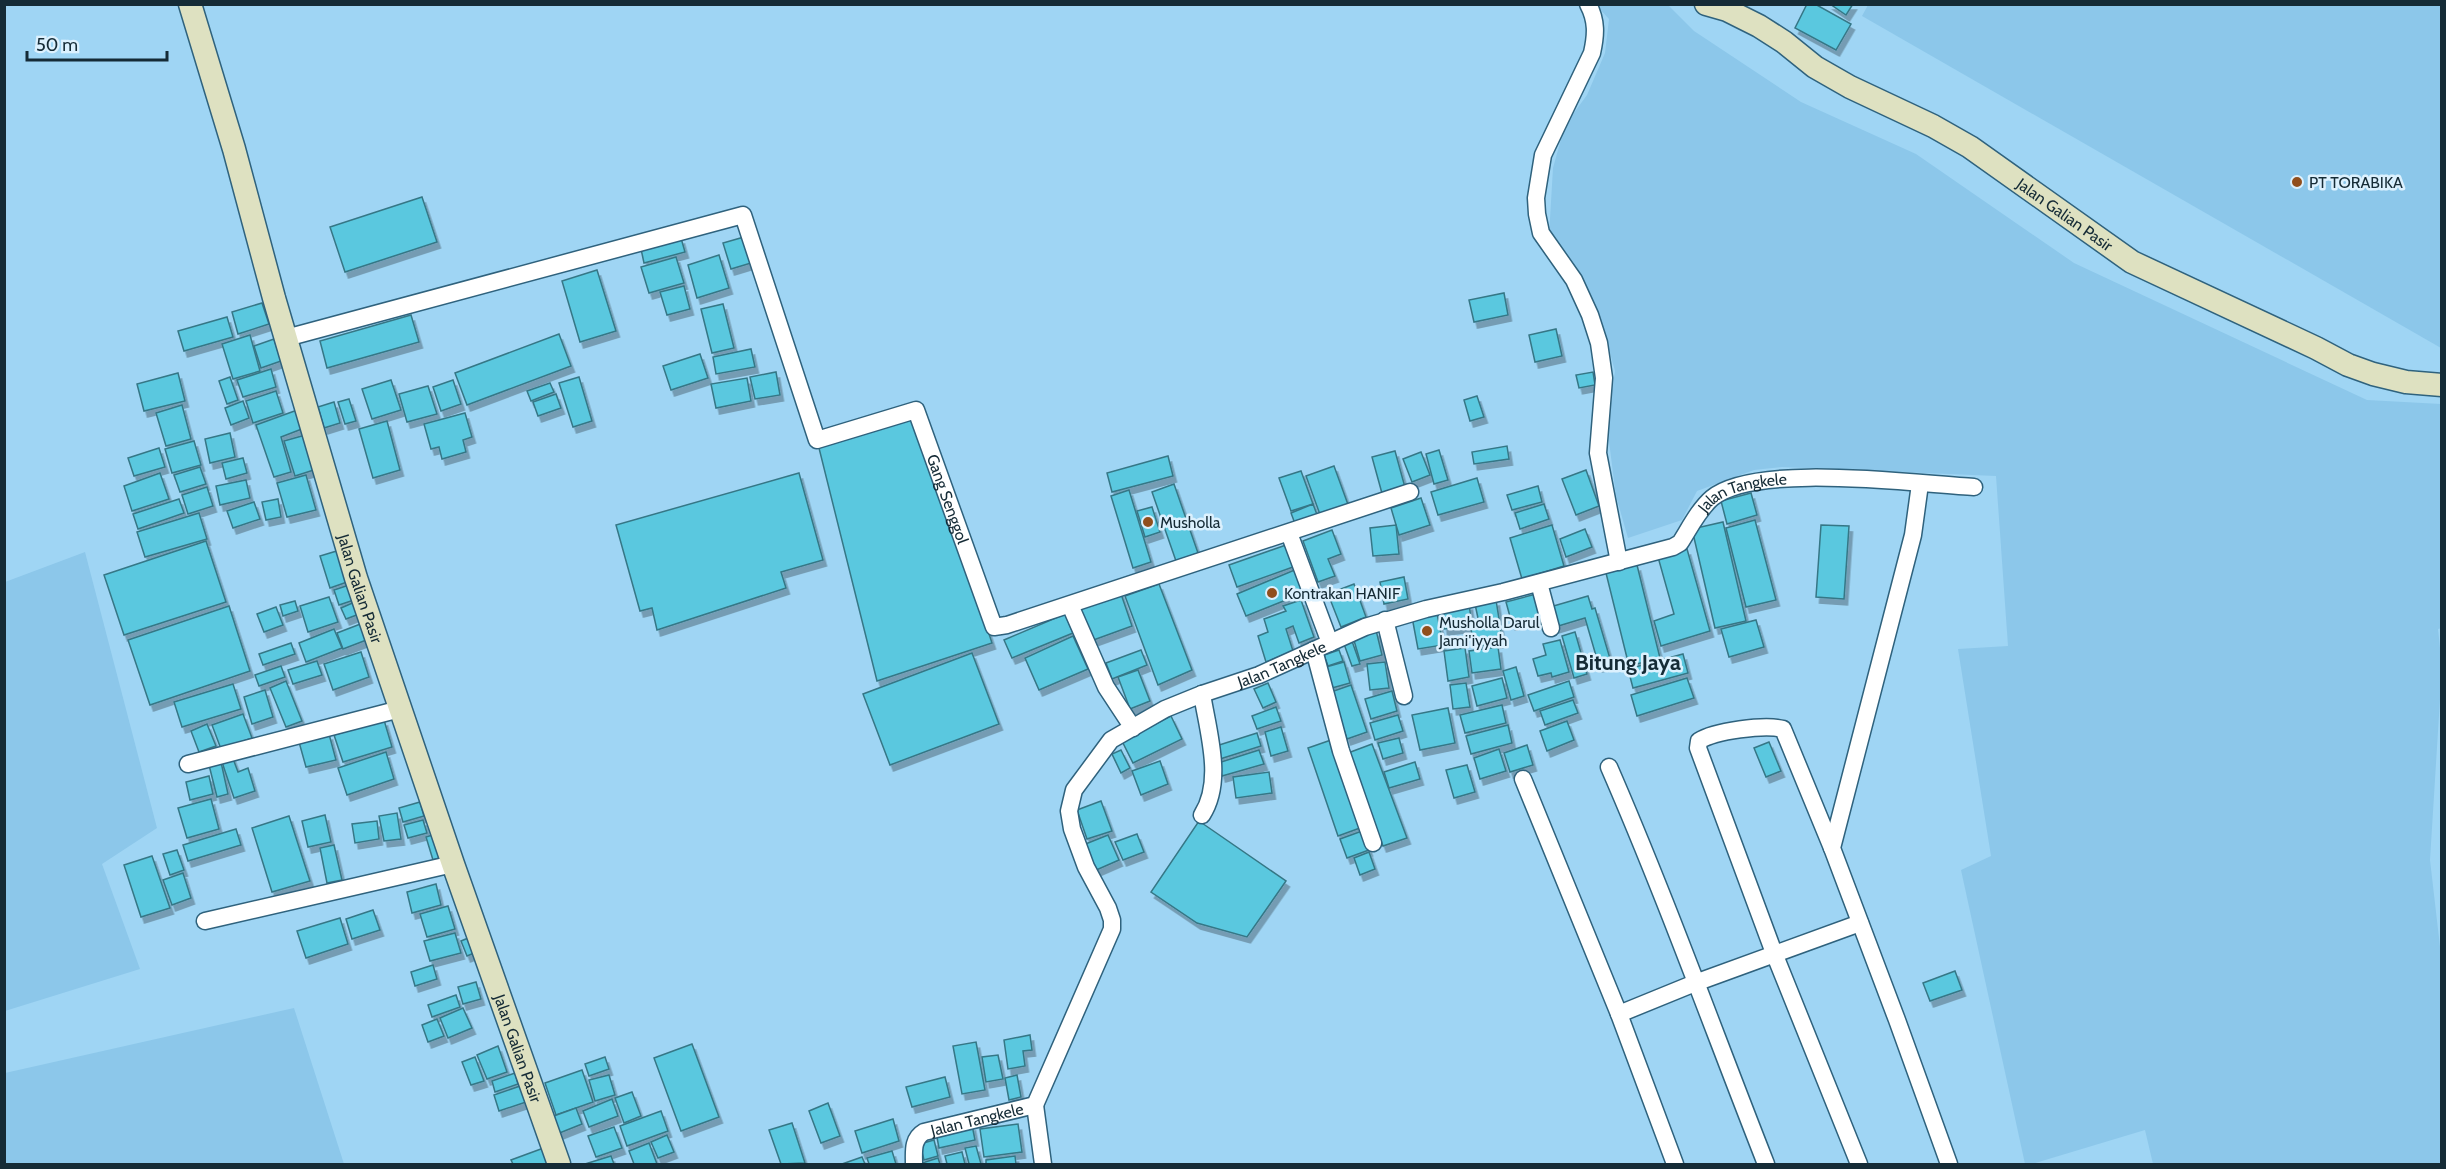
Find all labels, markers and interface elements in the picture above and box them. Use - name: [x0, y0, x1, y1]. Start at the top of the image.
- scale bar: [27, 24, 166, 62]
- text: 50 m: [36, 34, 78, 56]
- place label: PT TORABIKA: [2309, 173, 2403, 192]
- street label: Jalan Galian Pasir: [2012, 174, 2117, 256]
- marker: PT TORABIKA: [2290, 175, 2304, 189]
- street label: Gang Senggol: [923, 452, 972, 547]
- street label: Jalan Tangkele: [1693, 469, 1787, 517]
- place label: Musholla: [1160, 513, 1221, 532]
- marker: Musholla: [1141, 515, 1155, 529]
- street label: Jalan Galian Pasir: [333, 531, 387, 647]
- place label: Kontrakan HANIF: [1284, 584, 1401, 603]
- marker: Kontrakan HANIF: [1265, 586, 1279, 600]
- place label: Musholla Darul Jami'iyyah: [1438, 613, 1540, 650]
- marker: Musholla Darul Jami'iyyah: [1420, 624, 1434, 638]
- street label: Jalan Tangkele: [1234, 637, 1329, 692]
- district label: Bitung Jaya: [1575, 649, 1681, 676]
- street label: Jalan Galian Pasir: [489, 991, 546, 1106]
- street label: Jalan Tangkele: [928, 1099, 1025, 1140]

